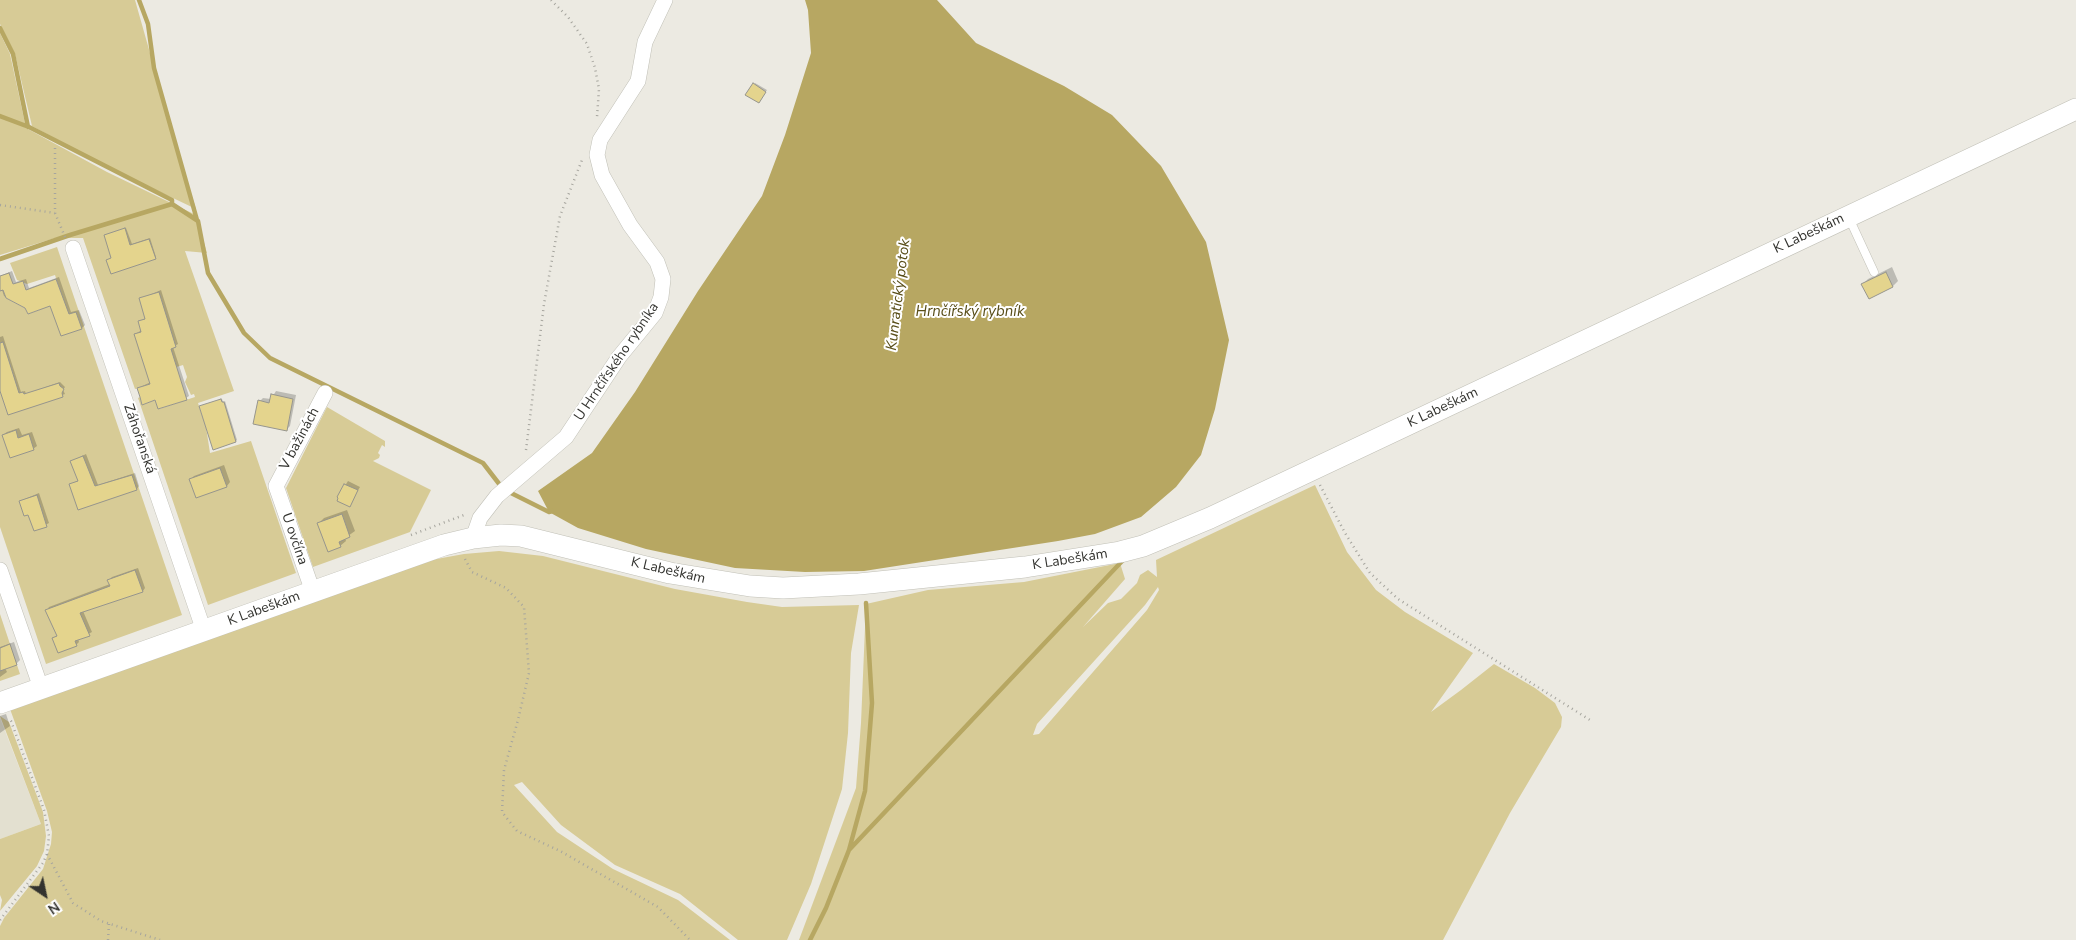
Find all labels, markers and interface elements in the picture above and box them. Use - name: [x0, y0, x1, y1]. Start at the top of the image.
- street label: K Labeškám: [1771, 210, 1847, 258]
- water label: Kunratický potok: [883, 238, 915, 352]
- street label: U Hrnčířského rybníka: [571, 300, 663, 424]
- water label: Hrnčířský rybník: [915, 303, 1025, 321]
- street label: K Labeškám: [1405, 384, 1481, 432]
- street label: Záhořanská: [119, 402, 159, 476]
- street label: V bažinách: [277, 405, 323, 473]
- street label: U ovčína: [277, 511, 311, 567]
- street label: K Labeškám: [1031, 546, 1109, 574]
- street label: K Labeškám: [629, 554, 707, 588]
- street label: K Labeškám: [225, 588, 303, 630]
- north arrow: [20, 870, 70, 920]
- text: N: [44, 897, 63, 919]

